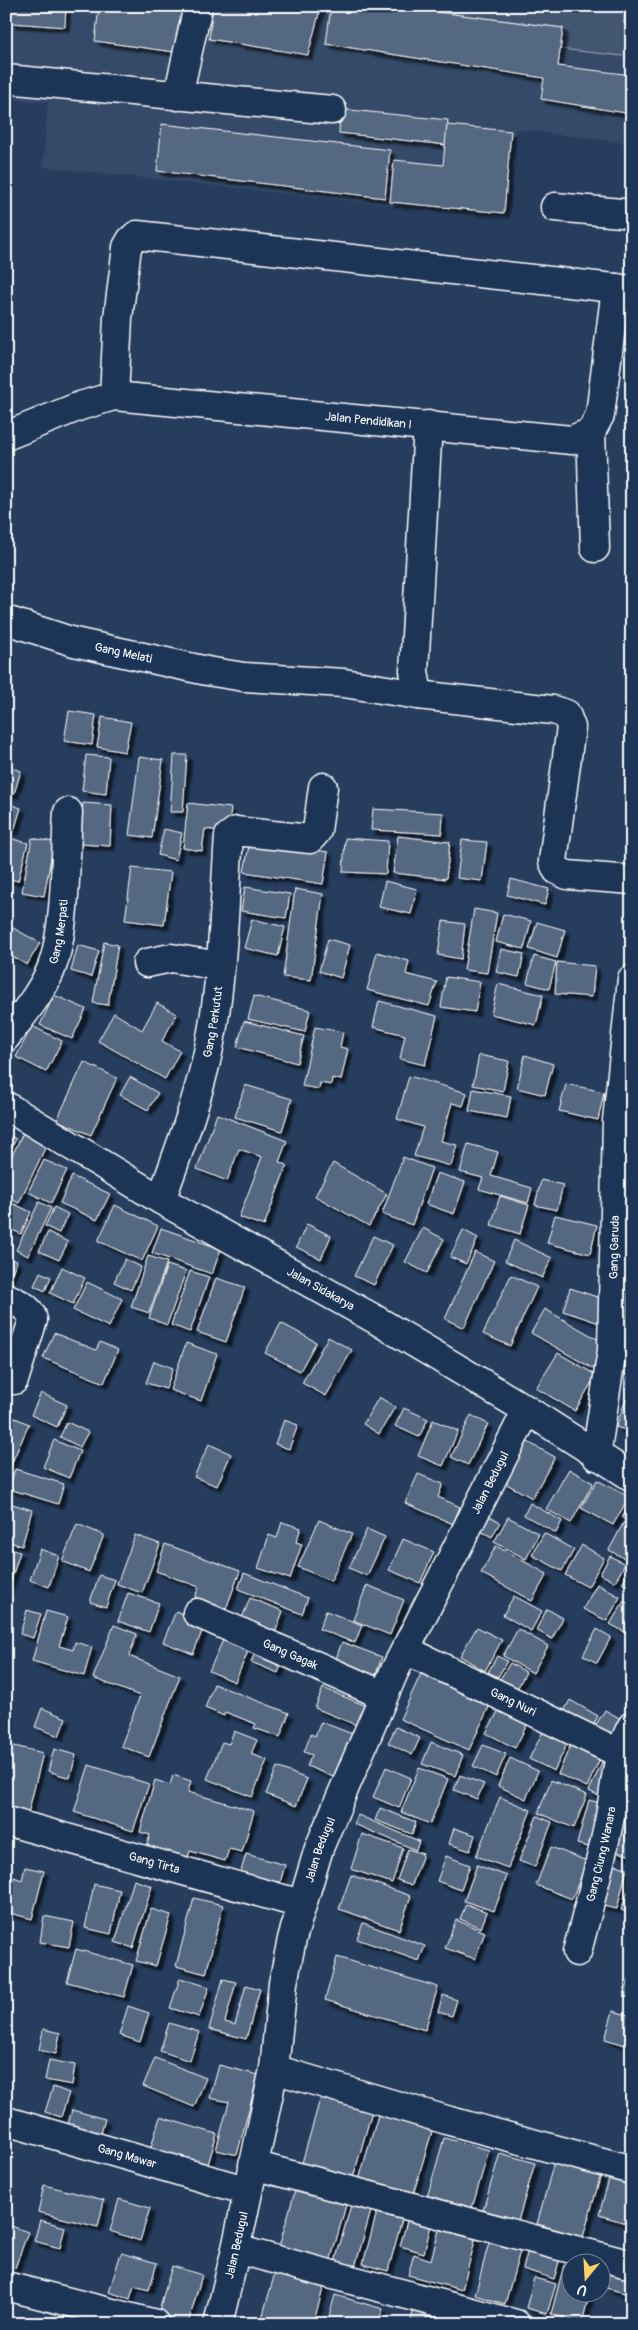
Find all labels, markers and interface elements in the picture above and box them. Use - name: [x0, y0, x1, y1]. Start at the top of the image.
- street label: Jalan Pendidikan I: [324, 409, 413, 433]
- street label: Gang Melati: [93, 640, 153, 667]
- street label: Gang Merpati: [46, 899, 72, 966]
- street label: Gang Perkutut: [200, 985, 226, 1059]
- street label: Gang Garuda: [607, 1215, 623, 1279]
- street label: Jalan Sidakarya: [284, 1264, 357, 1314]
- street label: Jalan Bedugul: [468, 1449, 513, 1517]
- street label: Gang Gagak: [260, 1636, 320, 1673]
- street label: Gang Nuri: [487, 1685, 538, 1720]
- street label: Gang Ciung Wanara: [583, 1805, 620, 1903]
- street label: Jalan Bedugul: [302, 1815, 339, 1884]
- street label: Gang Tirta: [127, 1849, 182, 1878]
- street label: Gang Mawar: [96, 2141, 159, 2172]
- street label: Jalan Bedugul: [222, 2210, 252, 2280]
- north arrow: [560, 2252, 610, 2302]
- text: U: [575, 2280, 589, 2299]

